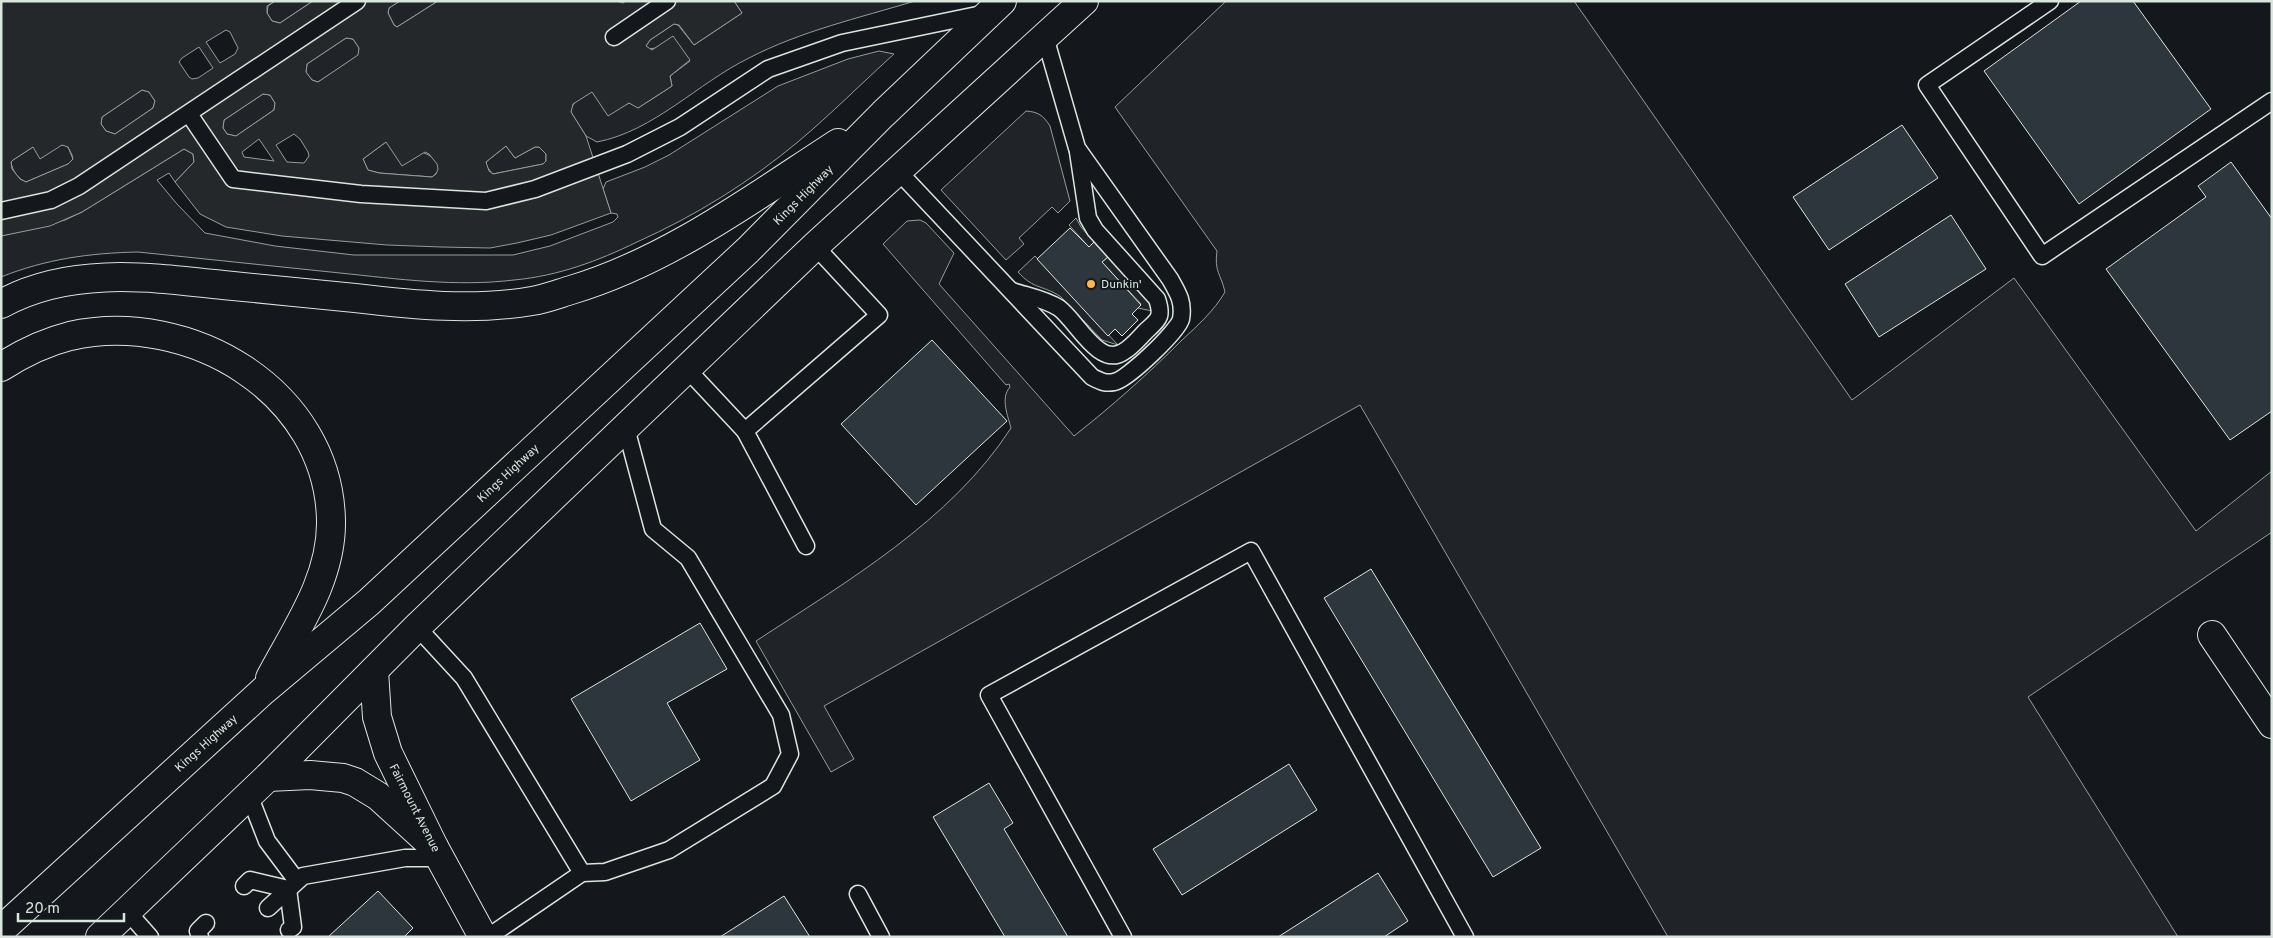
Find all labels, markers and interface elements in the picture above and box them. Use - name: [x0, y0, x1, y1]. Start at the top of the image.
- street label: Kings Highway: [770, 162, 837, 229]
- place label: Dunkin': [1101, 277, 1142, 293]
- marker: Dunkin': [1085, 278, 1097, 290]
- street label: Kings Highway: [474, 441, 543, 507]
- street label: Kings Highway: [172, 711, 241, 776]
- street label: Fairmount Avenue: [385, 762, 443, 855]
- scale bar: [18, 890, 124, 922]
- text: 20 m: [25, 900, 60, 919]

